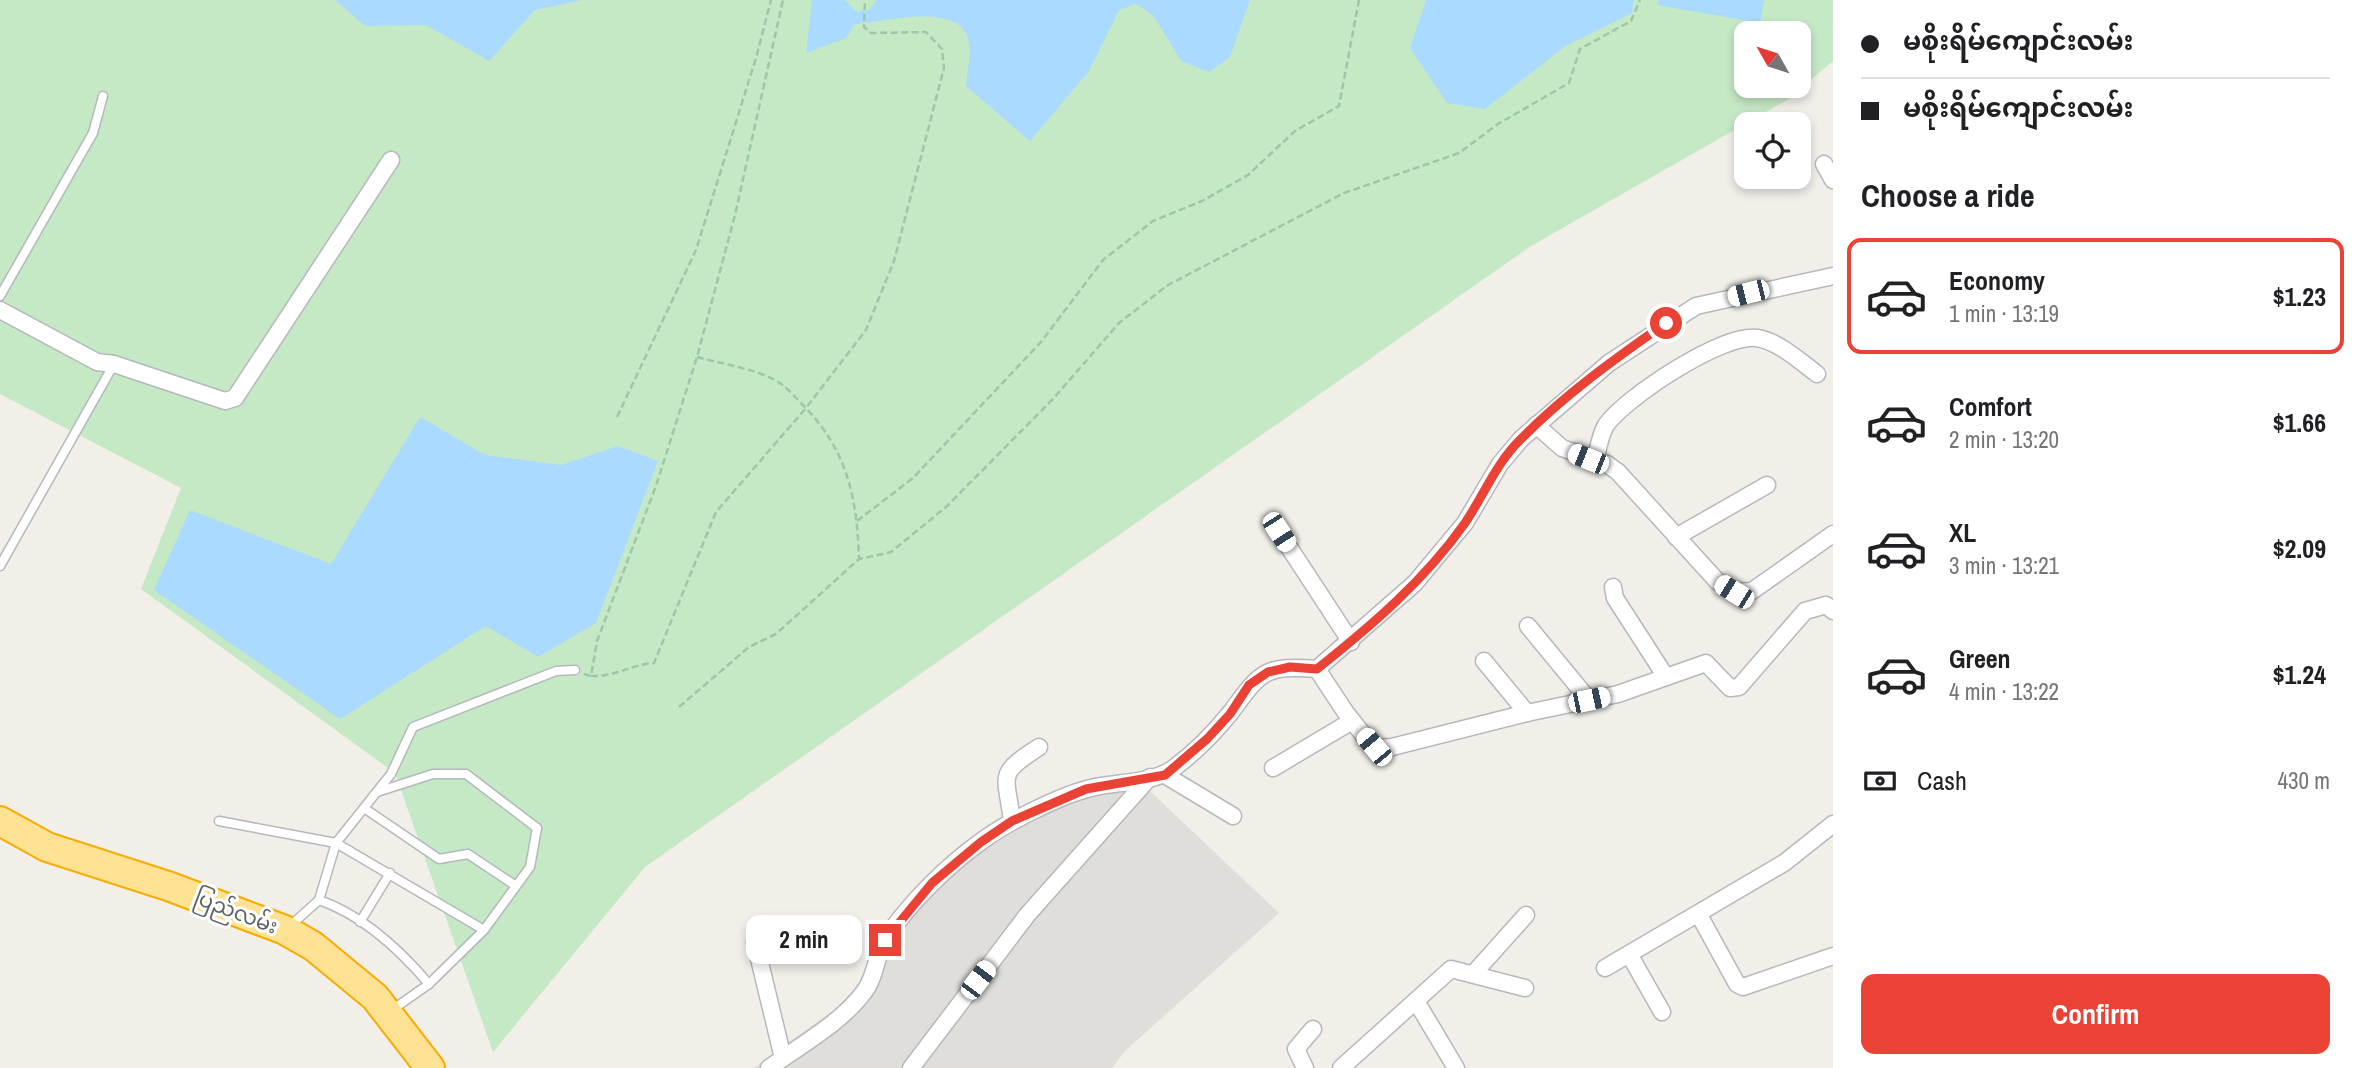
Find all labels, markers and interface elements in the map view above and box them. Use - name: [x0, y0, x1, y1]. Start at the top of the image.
- north arrow: [1734, 21, 1811, 98]
- map controls: [1734, 21, 1811, 189]
- text: မစိုးရိမ်ကျောင်းလမ်း: [1903, 23, 2134, 58]
- text: မစိုးရိမ်ကျောင်းလမ်း: [1903, 90, 2134, 125]
- button: locate: [1734, 112, 1811, 189]
- text: Choose a ride: [1861, 174, 2035, 217]
- text: Economy: [1949, 263, 2045, 298]
- icon: car: [1865, 265, 1928, 328]
- car: [1726, 278, 1771, 308]
- text: $1.23: [2273, 279, 2326, 314]
- text: 1 min · 13:19: [1949, 298, 2059, 329]
- route start: [1650, 307, 1682, 339]
- text: Comfort: [1949, 389, 2032, 424]
- icon: car: [1865, 391, 1928, 454]
- text: $1.66: [2273, 405, 2326, 440]
- text: 2 min · 13:20: [1949, 424, 2059, 455]
- car: [1565, 441, 1612, 477]
- car: [1259, 509, 1300, 555]
- text: XL: [1949, 515, 1976, 550]
- icon: car: [1865, 517, 1928, 580]
- text: $2.09: [2273, 531, 2326, 566]
- text: 3 min · 13:21: [1949, 550, 2059, 581]
- car: [1711, 572, 1758, 612]
- text: Green: [1949, 641, 2011, 676]
- icon: car: [1865, 643, 1928, 706]
- text: $1.24: [2273, 657, 2326, 692]
- text: 4 min · 13:22: [1949, 676, 2059, 707]
- car: [1567, 685, 1612, 715]
- car: [1353, 724, 1396, 770]
- icon: cash: [1861, 762, 1899, 800]
- text: Cash: [1917, 763, 1967, 798]
- text: 430 m: [2278, 765, 2330, 796]
- street label: ပြည်လမ်း: [189, 881, 283, 944]
- callout: 2 min: [745, 916, 860, 964]
- text: 2 min: [779, 924, 829, 955]
- route end: [869, 924, 901, 956]
- car: [957, 957, 1000, 1003]
- button: Confirm: [1861, 974, 2330, 1054]

